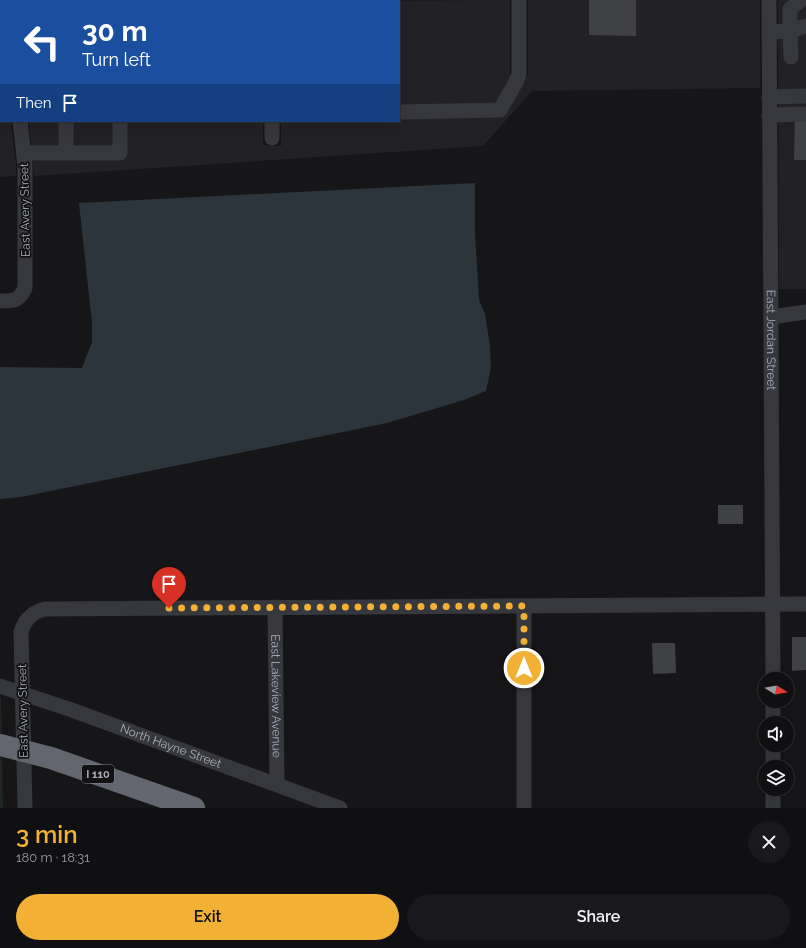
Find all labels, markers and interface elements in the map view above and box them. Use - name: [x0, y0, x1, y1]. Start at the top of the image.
- text: 30 m: [82, 15, 148, 48]
- icon: left: [16, 16, 68, 68]
- text: Turn left: [82, 49, 151, 70]
- icon: arrive: [59, 92, 81, 114]
- text: Then: [16, 94, 51, 112]
- street label: East Avery Street: [17, 163, 33, 257]
- street label: East Jordan Street: [764, 290, 778, 390]
- pin: [152, 567, 186, 608]
- icon: arrive: [158, 573, 180, 595]
- street label: East Lakeview Avenue: [268, 634, 284, 758]
- position arrow: [503, 647, 545, 689]
- street label: East Avery Street: [15, 664, 31, 758]
- north arrow: [758, 672, 794, 708]
- map controls: [758, 672, 794, 796]
- button: sound: [758, 716, 794, 752]
- street label: North Hayne Street: [118, 721, 223, 771]
- button: layers: [758, 760, 794, 796]
- road number: I 110: [82, 765, 114, 783]
- text: 3 min: [16, 820, 78, 849]
- button: close: [748, 821, 790, 863]
- text: 180 m · 18:31: [16, 850, 90, 865]
- button: Exit: [16, 894, 399, 940]
- button: Share: [407, 894, 790, 940]

